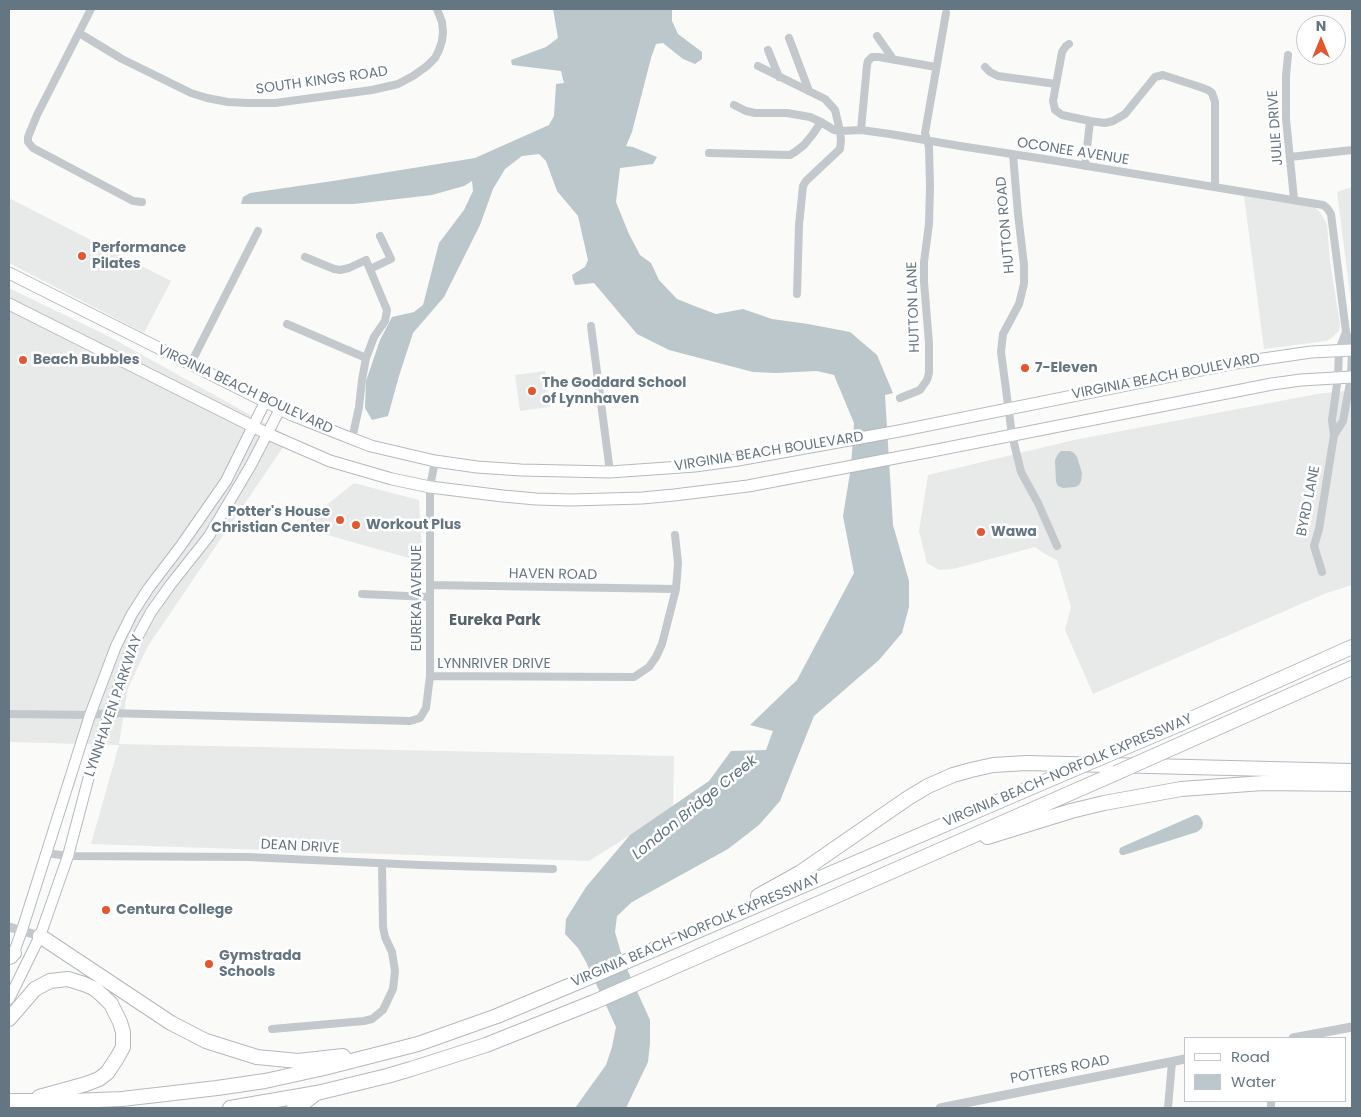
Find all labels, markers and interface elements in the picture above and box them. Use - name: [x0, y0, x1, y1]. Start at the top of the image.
- north arrow: [1296, 15, 1346, 65]
- text: N: [1316, 16, 1326, 36]
- street label: SOUTH KINGS ROAD: [255, 63, 389, 99]
- street label: JULIE DRIVE: [1265, 90, 1287, 166]
- street label: OCONEE AVENUE: [1016, 135, 1130, 169]
- street label: HUTTON ROAD: [993, 176, 1019, 274]
- place label: Performance Pilates: [92, 240, 186, 272]
- marker: Performance Pilates: [76, 250, 88, 262]
- street label: HUTTON LANE: [904, 261, 924, 353]
- street label: VIRGINIA BEACH BOULEVARD: [155, 342, 335, 438]
- street label: VIRGINIA BEACH BOULEVARD: [1071, 351, 1261, 403]
- place label: Beach Bubbles: [33, 352, 139, 368]
- marker: Beach Bubbles: [17, 354, 29, 366]
- place label: 7-Eleven: [1035, 360, 1098, 376]
- marker: 7-Eleven: [1019, 362, 1031, 374]
- place label: The Goddard School of Lynnhaven: [542, 375, 686, 408]
- marker: The Goddard School of Lynnhaven: [526, 385, 538, 397]
- street label: VIRGINIA BEACH BOULEVARD: [673, 429, 865, 475]
- street label: BYRD LANE: [1294, 464, 1324, 538]
- place label: Potter's House Christian Center: [211, 504, 330, 536]
- marker: Potter's House Christian Center: [334, 514, 346, 526]
- place label: Workout Plus: [366, 517, 461, 533]
- marker: Workout Plus: [350, 519, 362, 531]
- place label: Wawa: [991, 524, 1037, 540]
- marker: Wawa: [975, 526, 987, 538]
- street label: EUREKA AVENUE: [409, 545, 425, 651]
- street label: HAVEN ROAD: [509, 566, 597, 584]
- district label: Eureka Park: [449, 612, 541, 630]
- street label: LYNNHAVEN PARKWAY: [82, 633, 146, 779]
- street label: LYNNRIVER DRIVE: [437, 656, 551, 672]
- street label: VIRGINIA BEACH-NORFOLK EXPRESSWAY: [941, 711, 1195, 831]
- water label: London Bridge Creek: [629, 752, 761, 864]
- street label: DEAN DRIVE: [260, 837, 340, 857]
- street label: VIRGINIA BEACH-NORFOLK EXPRESSWAY: [569, 871, 823, 991]
- place label: Centura College: [116, 902, 233, 918]
- marker: Centura College: [100, 904, 112, 916]
- place label: Gymstrada Schools: [219, 948, 301, 980]
- marker: Gymstrada Schools: [203, 958, 215, 970]
- legend: [1184, 1037, 1346, 1102]
- text: Road: [1231, 1046, 1270, 1067]
- street label: POTTERS ROAD: [1009, 1052, 1111, 1088]
- text: Water: [1231, 1071, 1276, 1092]

